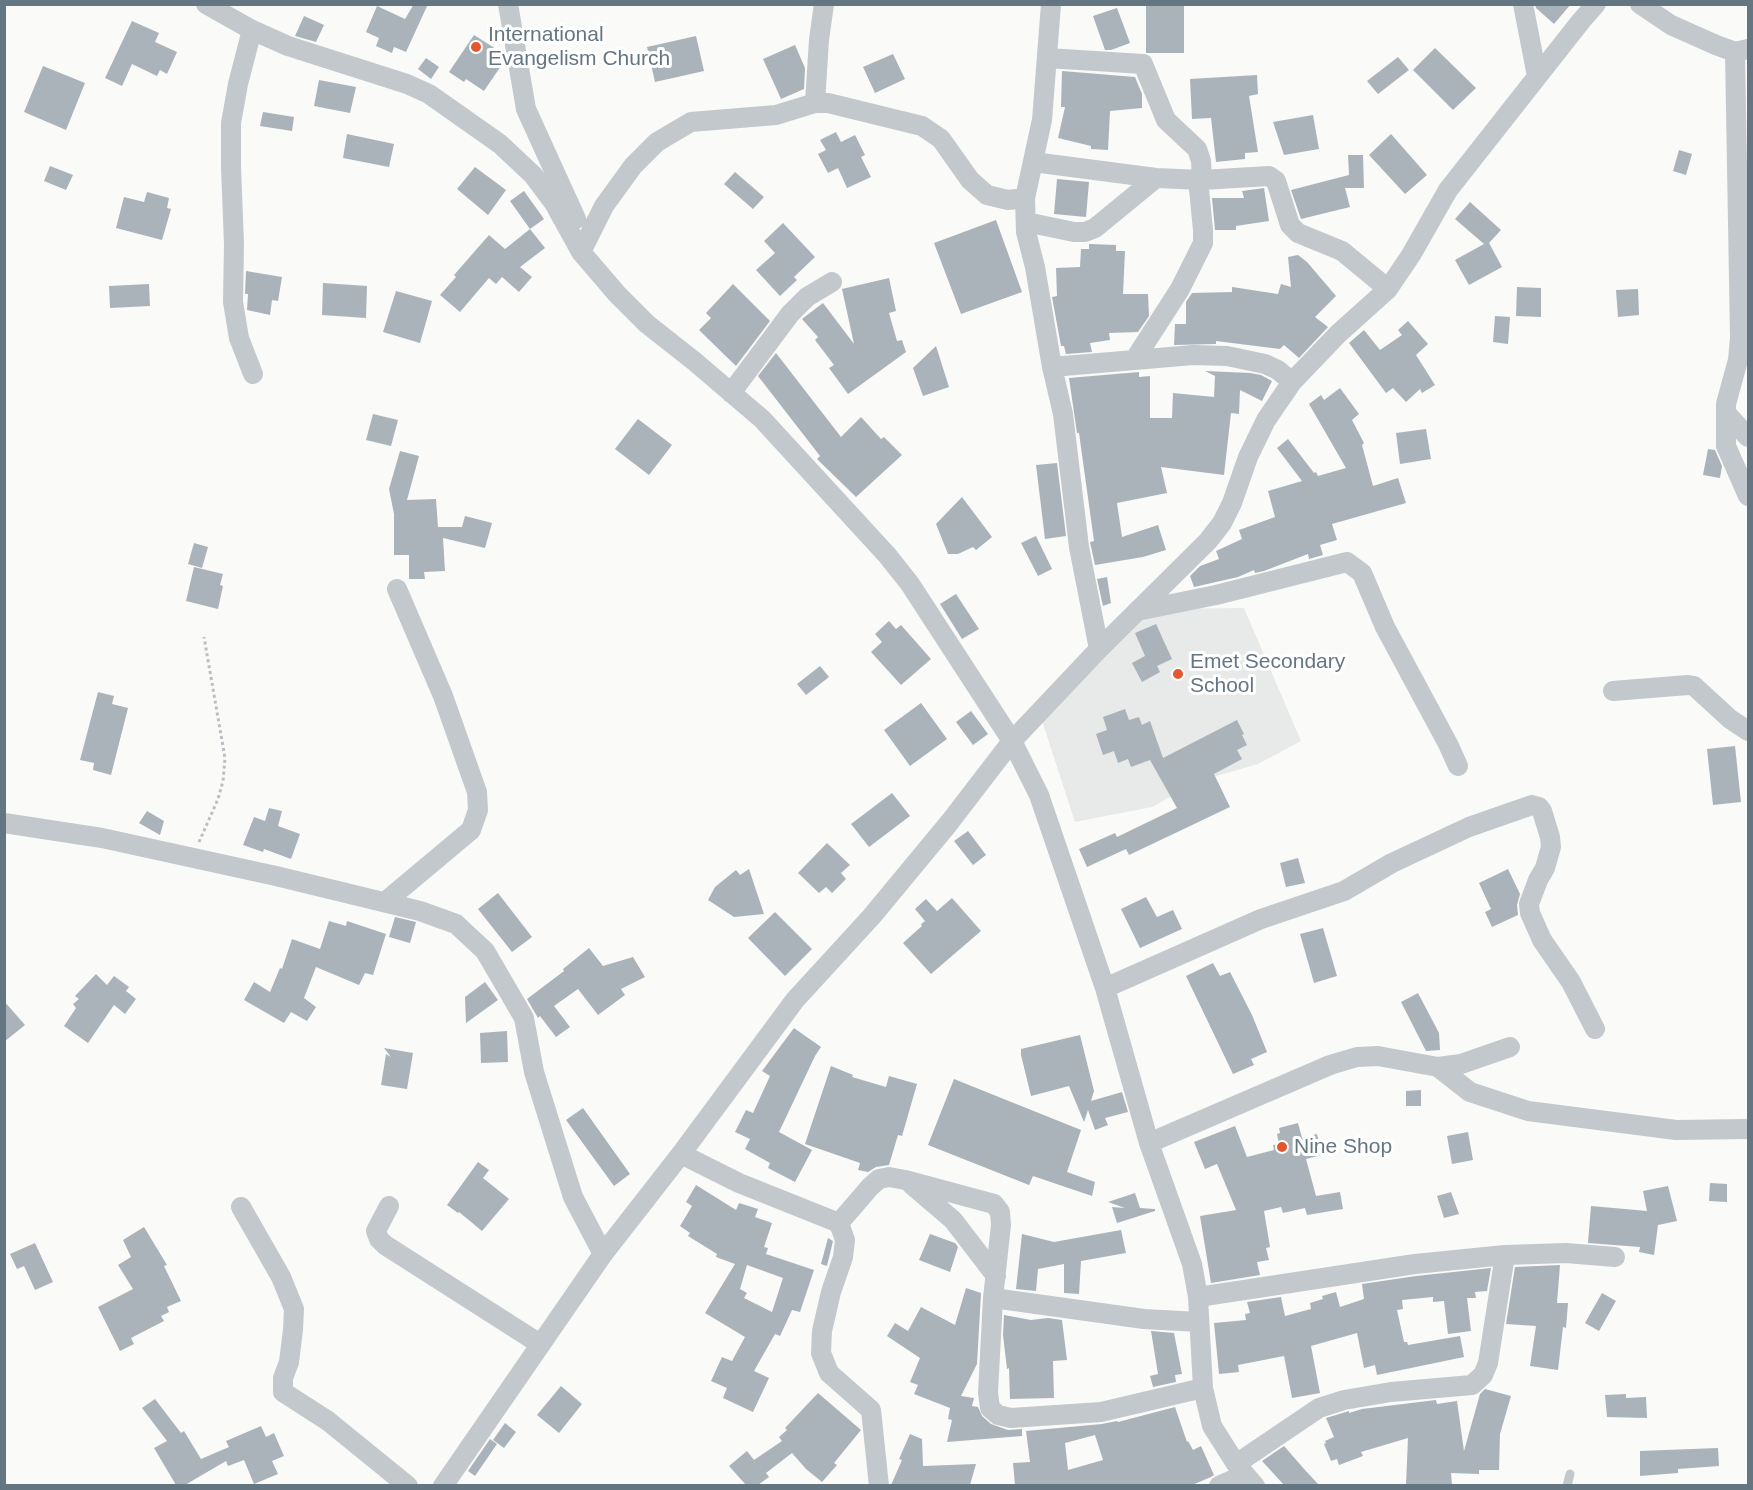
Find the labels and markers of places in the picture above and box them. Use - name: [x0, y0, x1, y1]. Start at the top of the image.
- place label: International Evangelism Church: [488, 22, 670, 72]
- marker: International Evangelism Church: [469, 40, 483, 54]
- place label: Emet Secondary School: [1190, 649, 1345, 699]
- marker: Emet Secondary School: [1171, 667, 1185, 681]
- place label: Nine Shop: [1294, 1134, 1392, 1160]
- marker: Nine Shop: [1275, 1140, 1289, 1154]

